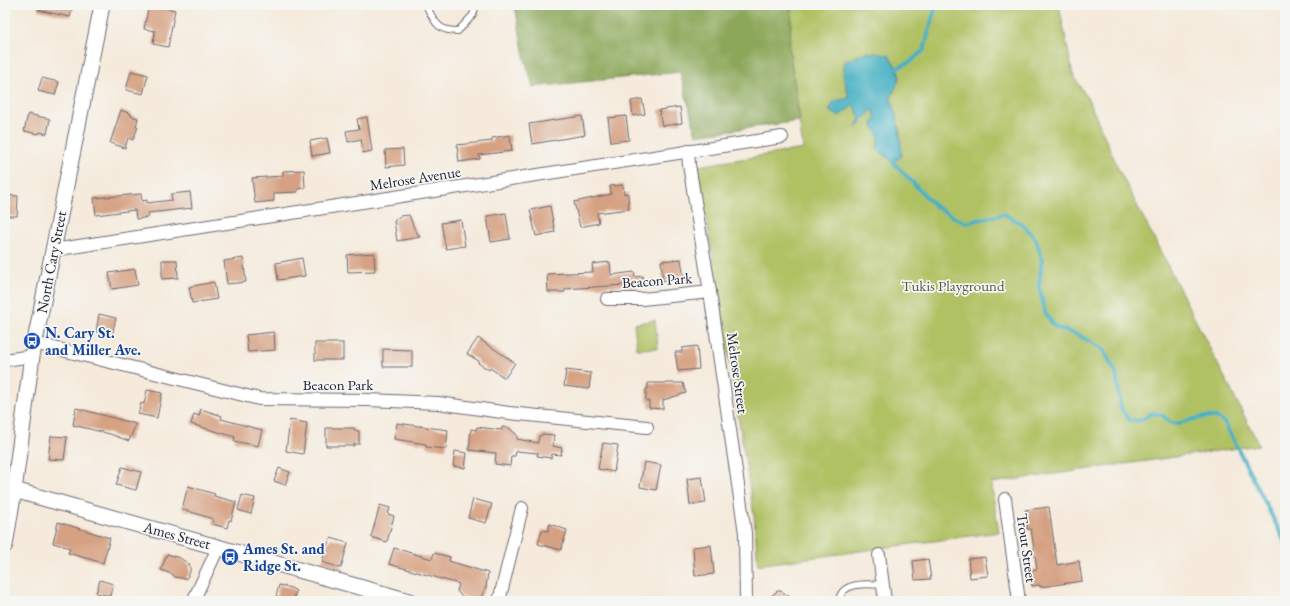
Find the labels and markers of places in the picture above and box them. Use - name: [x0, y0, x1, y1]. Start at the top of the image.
- place label: N. Cary St. and Miller Ave.: [45, 323, 141, 359]
- bus stop icon: N. Cary St. and Miller Ave.: [22, 331, 42, 351]
- place label: Ames St. and Ridge St.: [242, 539, 325, 575]
- bus stop icon: Ames St. and Ridge St.: [220, 547, 240, 567]

